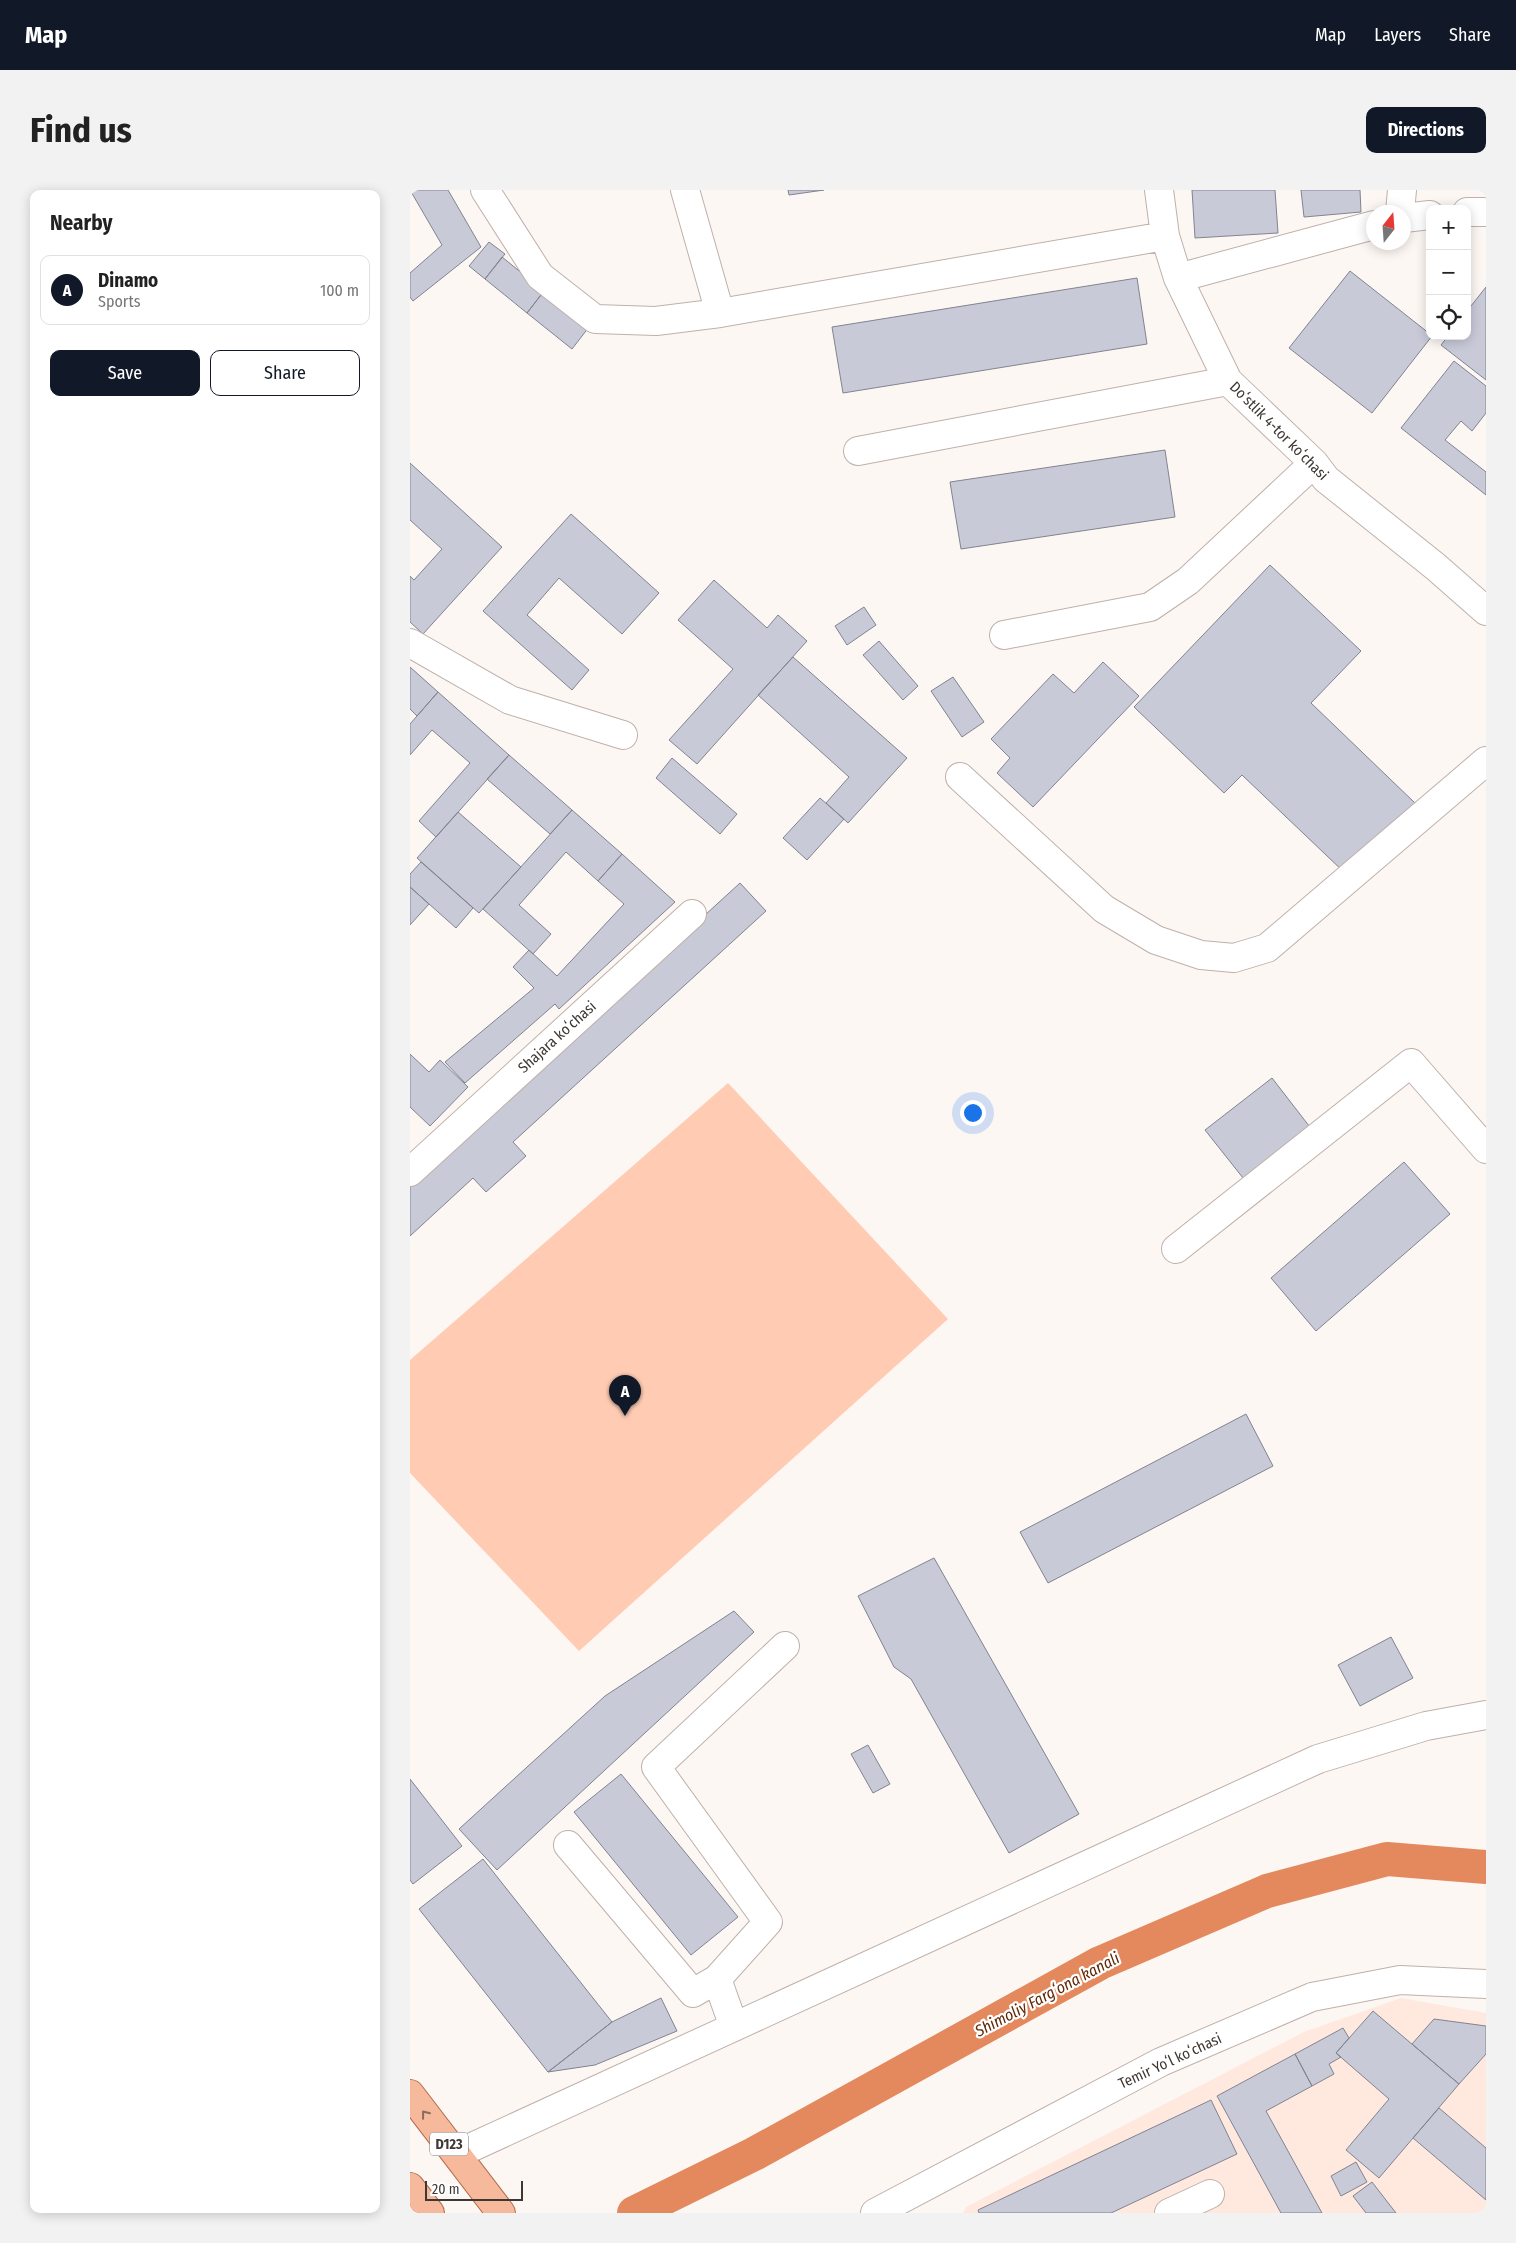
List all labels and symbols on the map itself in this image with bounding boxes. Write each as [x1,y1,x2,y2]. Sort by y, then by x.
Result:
north arrow [1366,205,1411,250]
street label: Doʻstlik 4-tor koʻchasi [1226,378,1332,484]
street label: Shajara koʻchasi [514,997,600,1077]
your location [960,1100,986,1126]
pin: A [609,1375,641,1416]
water label: Shimoliy Fargʻona kanali [971,1948,1123,2041]
street label: Temir Yoʻl koʻchasi [1116,2029,1224,2093]
one-way arrow [423,2111,431,2120]
road number: D123 [430,2132,468,2156]
scale bar [425,2178,522,2201]

